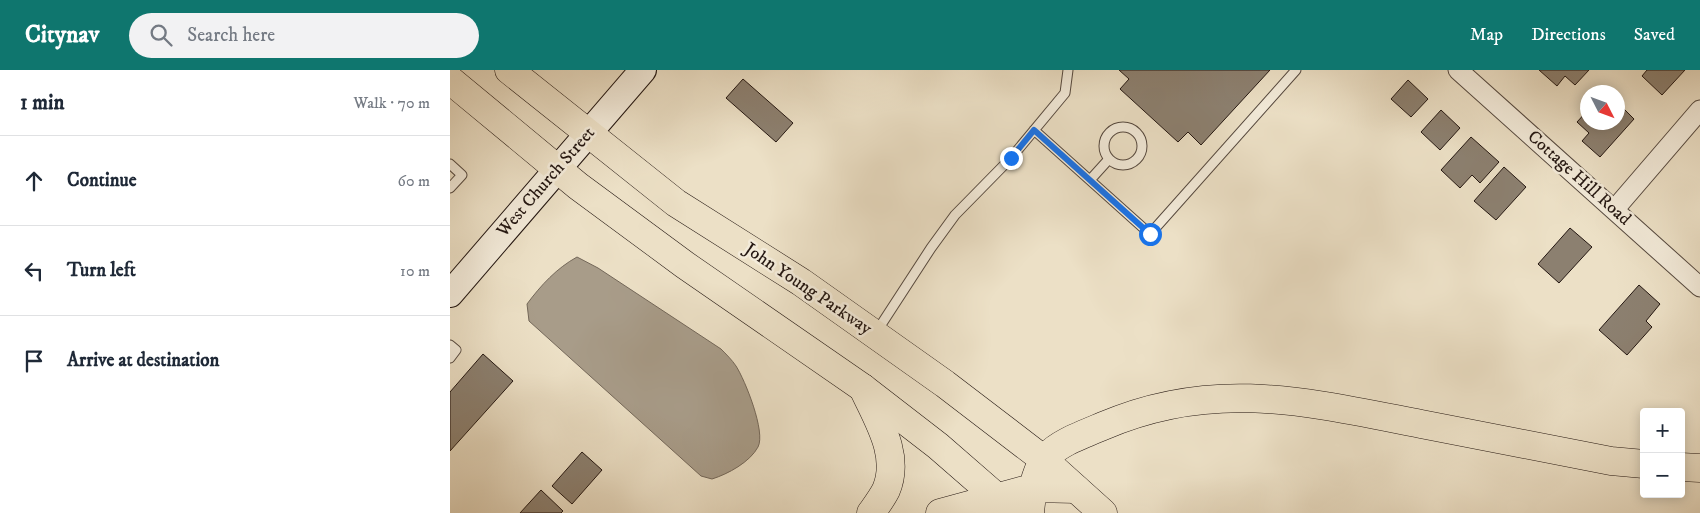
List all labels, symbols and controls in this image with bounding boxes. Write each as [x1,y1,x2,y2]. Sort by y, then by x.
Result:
search box [129,13,479,58]
text: Citynav [25,20,99,50]
icon: search [147,21,175,49]
text: Search here [187,24,275,47]
text: Map [1470,24,1503,46]
text: Directions [1531,24,1606,46]
text: Saved [1634,24,1675,46]
north arrow [1580,85,1625,130]
text: 1 min [20,90,64,116]
text: Walk · 70 m [354,93,430,113]
street label: West Church Street [491,122,600,242]
street label: Cottage Hill Road [1523,126,1635,230]
route end [1000,147,1023,170]
icon: ahead [20,167,48,195]
text: Continue [67,169,137,192]
text: 60 m [398,171,430,191]
route start [1139,223,1162,246]
street label: John Young Parkway [738,237,876,340]
icon: left [20,257,48,285]
text: Turn left [67,259,136,282]
text: 10 m [400,261,430,281]
icon: arrive [20,347,48,375]
text: Arrive at destination [67,349,219,372]
map controls [1640,408,1685,498]
button: + [1640,408,1685,453]
button: − [1640,453,1685,498]

